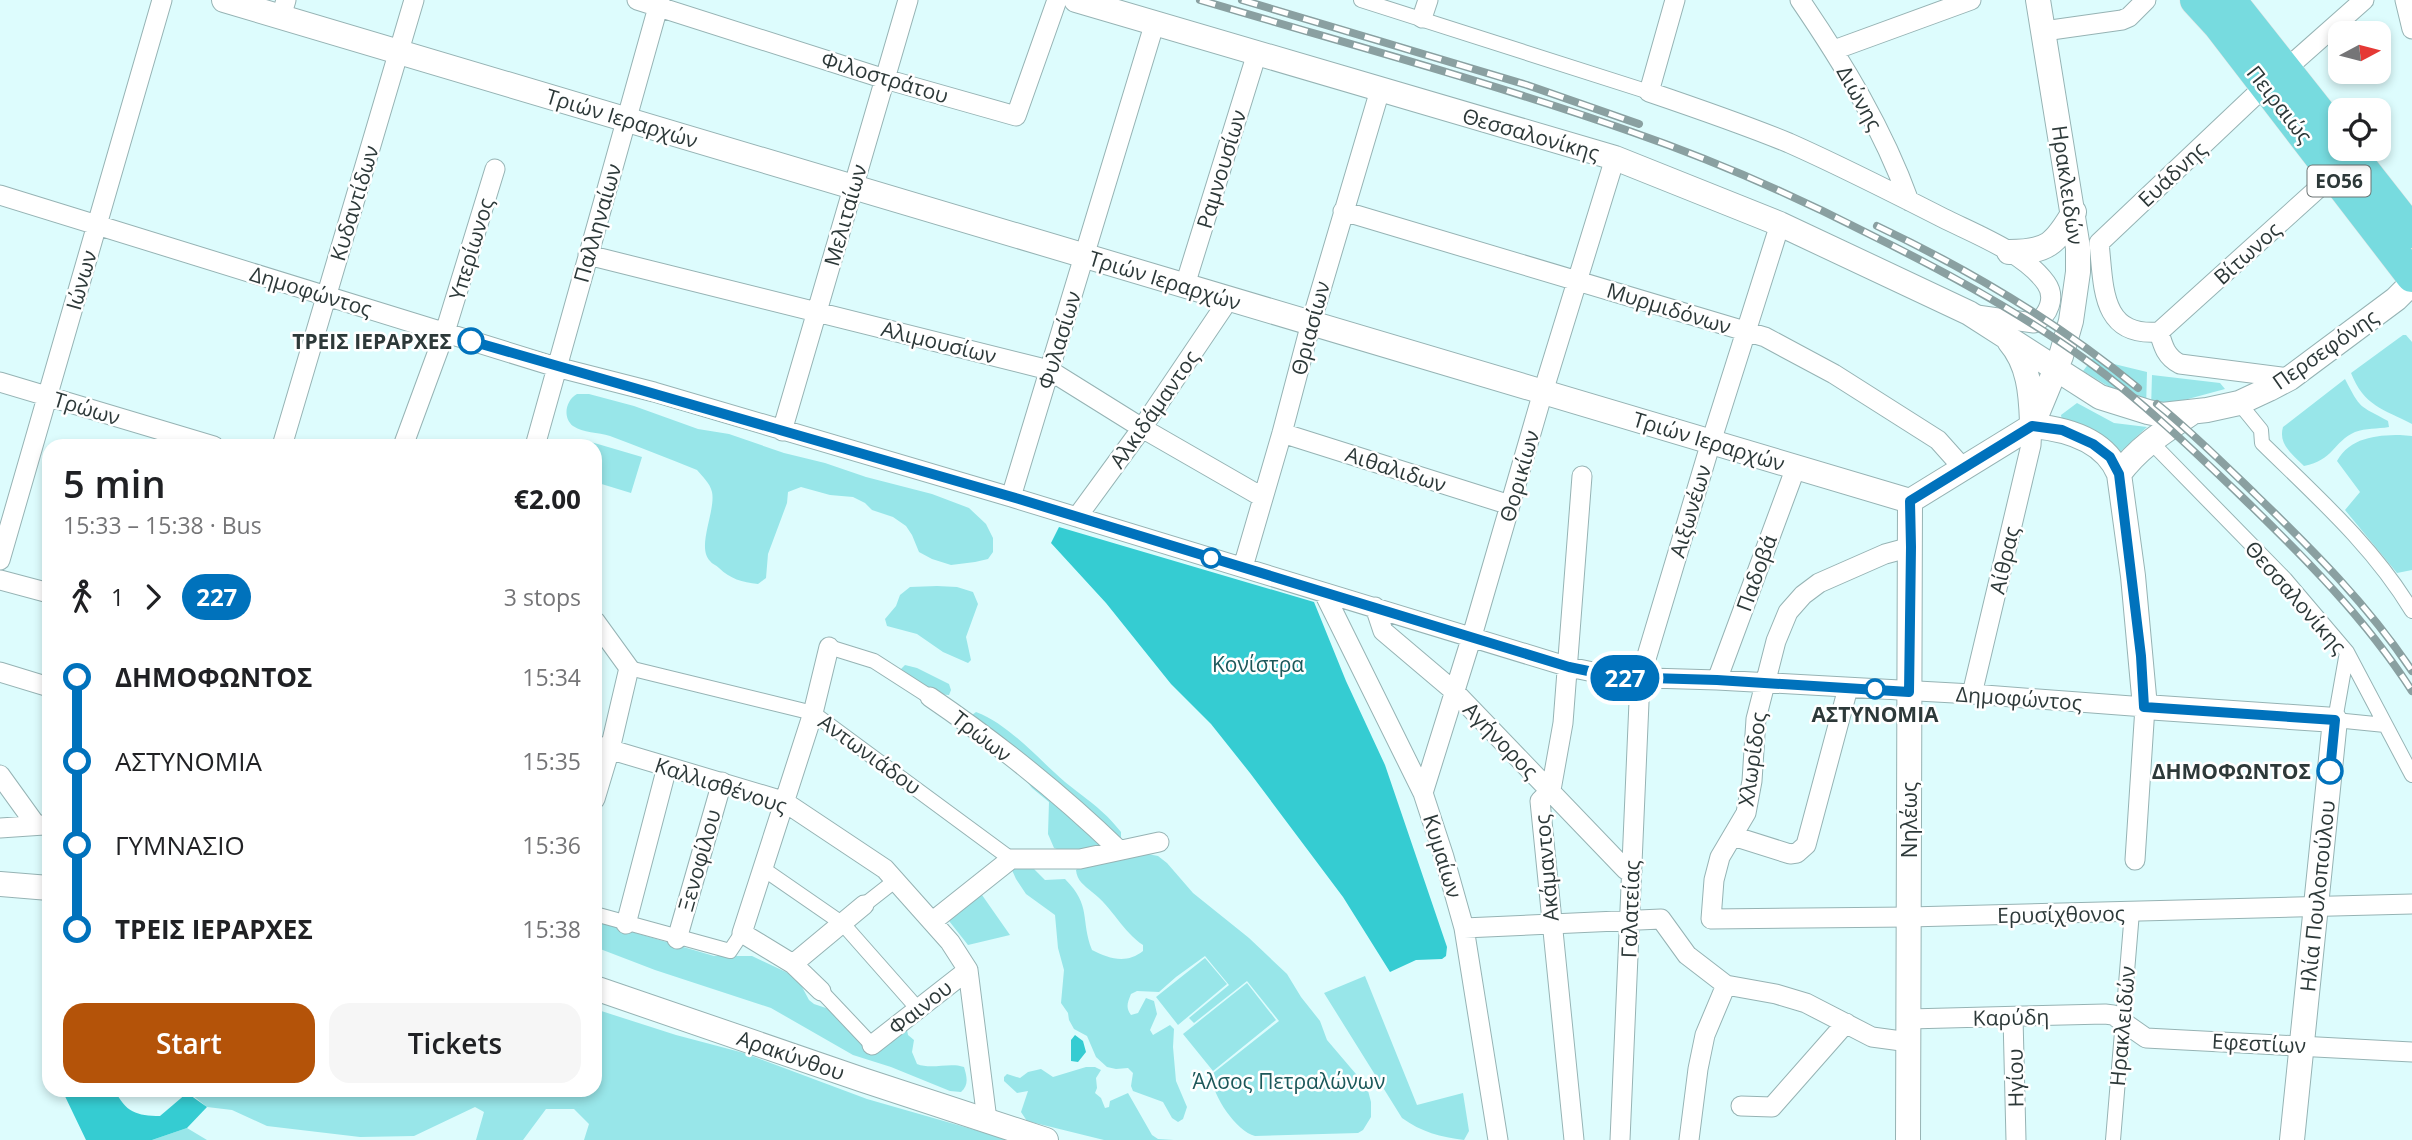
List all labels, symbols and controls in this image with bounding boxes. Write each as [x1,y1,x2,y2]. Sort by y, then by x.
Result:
north arrow [2328,21,2390,84]
map controls [2328,21,2391,161]
street label: Φιλοστράτου [818,44,952,110]
street label: Πειραιώς [2241,59,2319,149]
street label: Διώνης [1831,61,1889,135]
street label: Τριών Ιεραρχών [543,82,701,154]
button: locate [2328,98,2391,161]
street label: Θεσσαλονίκης [1459,101,1603,167]
street label: Ραμνουσίων [1190,106,1252,232]
street label: Ηρακλειδών [2046,123,2090,247]
street label: Ευάδνης [2132,135,2212,213]
street label: Κυδαντίδων [323,142,385,264]
street label: Παλληναίων [567,160,627,286]
street label: Μελιταίων [817,161,873,269]
road number: ΕΟ56 [2308,166,2370,196]
street label: Υπερίωνος [442,194,500,304]
street label: Βίτωνος [2208,215,2286,291]
street label: Τριών Ιεραρχών [1086,244,1244,316]
street label: Ιώνων [59,247,103,313]
street label: Δημοφώντος [247,259,375,323]
street label: Μυρμιδόνων [1603,276,1735,340]
street label: Θριασίων [1284,278,1336,378]
street label: Φυλασίων [1031,288,1087,392]
street label: Περσεφόνης [2267,302,2383,396]
street label: Αλιμουσίων [879,314,999,370]
place label: ΤΡΕΙΣ ΙΕΡΑΡΧΕΣ [292,327,452,355]
marker: ΤΡΕΙΣ ΙΕΡΑΡΧΕΣ [458,328,484,354]
street label: Αλκιδάμαντος [1103,344,1205,474]
street label: Τρώων [50,385,124,431]
street label: Τριών Ιεραρχών [1630,405,1788,477]
street label: Θορικίων [1493,427,1545,525]
street label: Αιθαλιδων [1342,440,1450,498]
text: 5 min [63,457,166,509]
street label: Αιξωνέων [1663,461,1717,561]
text: €2.00 [514,481,581,517]
text: 15:33 – 15:38 · Bus [63,509,262,541]
street label: Αίθρας [1983,524,2025,596]
street label: Παδοβά [1729,531,1783,615]
street label: Θεσσαλονίκης [2239,534,2353,660]
unlabelled marker [1201,548,1221,568]
icon: walk [63,578,101,616]
icon: forward [134,578,172,616]
text: 227 [196,580,237,613]
text: 1 [111,581,124,613]
text: 3 stops [504,581,581,613]
park label: Κονίστρα [1212,650,1304,678]
line badge: 227 [1585,655,1665,701]
text: ΔΗΜΟΦΩΝΤΟΣ [115,659,312,695]
text: 15:34 [522,661,581,693]
text: 227 [1604,661,1646,694]
marker: ΑΣΤΥΝΟΜΙΑ [1865,679,1885,699]
street label: Δημοφώντος [1955,680,2083,716]
street label: Αγήνορος [1457,696,1545,784]
place label: ΑΣΤΥΝΟΜΙΑ [1811,700,1939,728]
street label: Τρώων [947,704,1017,768]
street label: Αντωνιάδου [813,707,927,801]
street label: Χλωρίδος [1732,710,1772,808]
text: ΑΣΤΥΝΟΜΙΑ [115,743,262,779]
text: 15:35 [522,745,581,777]
street label: Καλλισθένους [651,750,791,820]
place label: ΔΗΜΟΦΩΝΤΟΣ [2152,757,2311,785]
marker: ΔΗΜΟΦΩΝΤΟΣ [2317,758,2343,784]
street label: Νηλέως [1895,782,1923,858]
street label: Ηλία Πουλοπούλου [2293,799,2341,993]
street label: Ξενοφίλου [671,806,727,914]
street label: Κυμαίων [1417,811,1469,901]
street label: Ακάμαντος [1527,813,1565,923]
text: ΓΥΜΝΑΣΙΟ [115,827,245,863]
text: 15:36 [522,829,581,861]
street label: Γαλατείας [1614,860,1646,958]
street label: Ερυσίχθονος [1997,899,2125,929]
text: ΤΡΕΙΣ ΙΕΡΑΡΧΕΣ [115,911,313,947]
text: 15:38 [522,913,581,945]
street label: Ηρακλειδών [2103,965,2141,1087]
street label: Φαινου [882,973,958,1041]
street label: Καρύδη [1972,1002,2050,1032]
button: Start [63,1003,315,1083]
button: Tickets [329,1003,581,1083]
street label: Αρακύνθου [734,1024,848,1086]
street label: Εφεστίων [2211,1027,2307,1059]
street label: Ηγίου [2000,1048,2030,1108]
park label: Άλσος Πετραλώνων [1193,1067,1385,1095]

